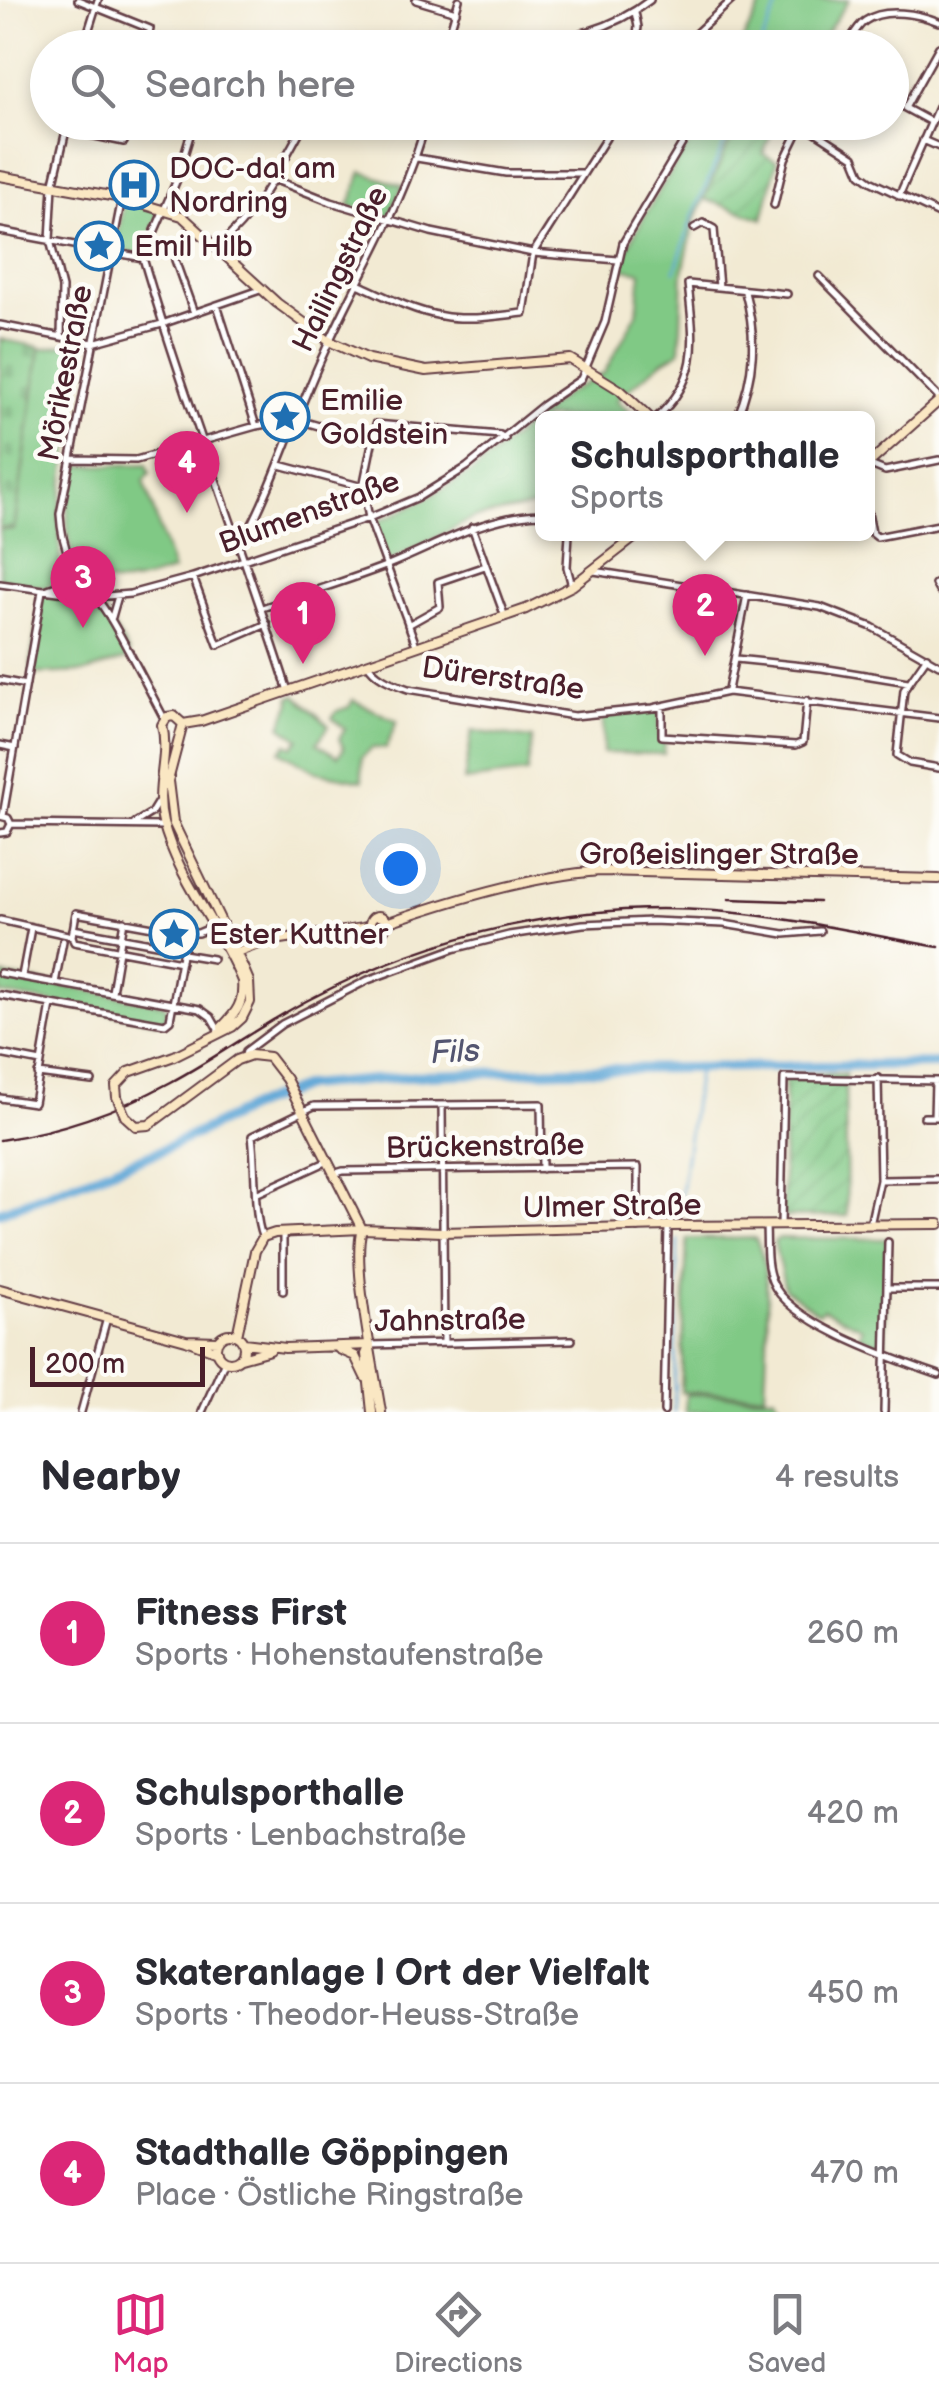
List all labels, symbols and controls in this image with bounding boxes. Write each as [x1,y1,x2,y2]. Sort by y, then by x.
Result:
search box [30,30,909,140]
icon: search [65,58,120,113]
text: Search here [145,63,356,108]
place label: DOC-da! am Nordring [169,151,336,221]
hospital icon: DOC-da! am Nordring [108,159,160,211]
street label: Hailingstraße [285,181,396,358]
place icon: Emil Hilb [73,220,125,272]
place label: Emil Hilb [134,229,253,265]
street label: Mörikestraße [31,282,101,464]
place label: Emilie Goldstein [320,383,448,453]
place icon: Emilie Goldstein [259,391,311,443]
popup [535,411,875,541]
pin: 4 [154,430,220,513]
text: Schulsporthalle [570,434,840,479]
street label: Blumenstraße [214,464,404,562]
text: Sports [570,479,664,518]
pin: 3 [51,546,116,628]
pin: 2 [672,574,738,656]
pin: 1 [270,582,336,664]
street label: Dürerstraße [419,650,586,708]
street label: Großeislinger Straße [579,837,859,873]
your location [375,843,426,894]
place icon: Ester Kuttner [148,908,200,960]
place label: Ester Kuttner [209,917,389,953]
water label: Fils [429,1032,481,1073]
street label: Brückenstraße [385,1127,585,1167]
street label: Ulmer Straße [522,1187,702,1227]
street label: Jahnstraße [374,1302,526,1340]
scale bar [30,1342,205,1386]
text: 200 m [45,1348,125,1381]
text: Nearby [40,1452,180,1503]
text: 4 results [775,1458,899,1497]
text: Fitness First [135,1591,347,1636]
text: 1 [66,1614,79,1653]
text: 260 m [807,1614,899,1653]
text: Sports · Hohenstaufenstraße [135,1636,543,1675]
text: Schulsporthalle [135,1771,404,1816]
text: 2 [63,1794,82,1833]
text: 420 m [807,1794,899,1833]
text: Sports · Lenbachstraße [135,1816,466,1855]
text: Skateranlage | Ort der Vielfalt [135,1951,650,1996]
text: 3 [63,1974,82,2013]
text: 450 m [807,1974,899,2013]
text: Sports · Theodor-Heuss-Straße [135,1996,579,2035]
text: Stadthalle Göppingen [135,2131,509,2176]
text: 4 [63,2154,82,2193]
text: 470 m [810,2154,899,2193]
text: Place · Östliche Ringstraße [135,2176,523,2215]
tab: Map [113,2287,169,2380]
tab: Directions [394,2287,523,2380]
tab: Saved [748,2287,826,2380]

